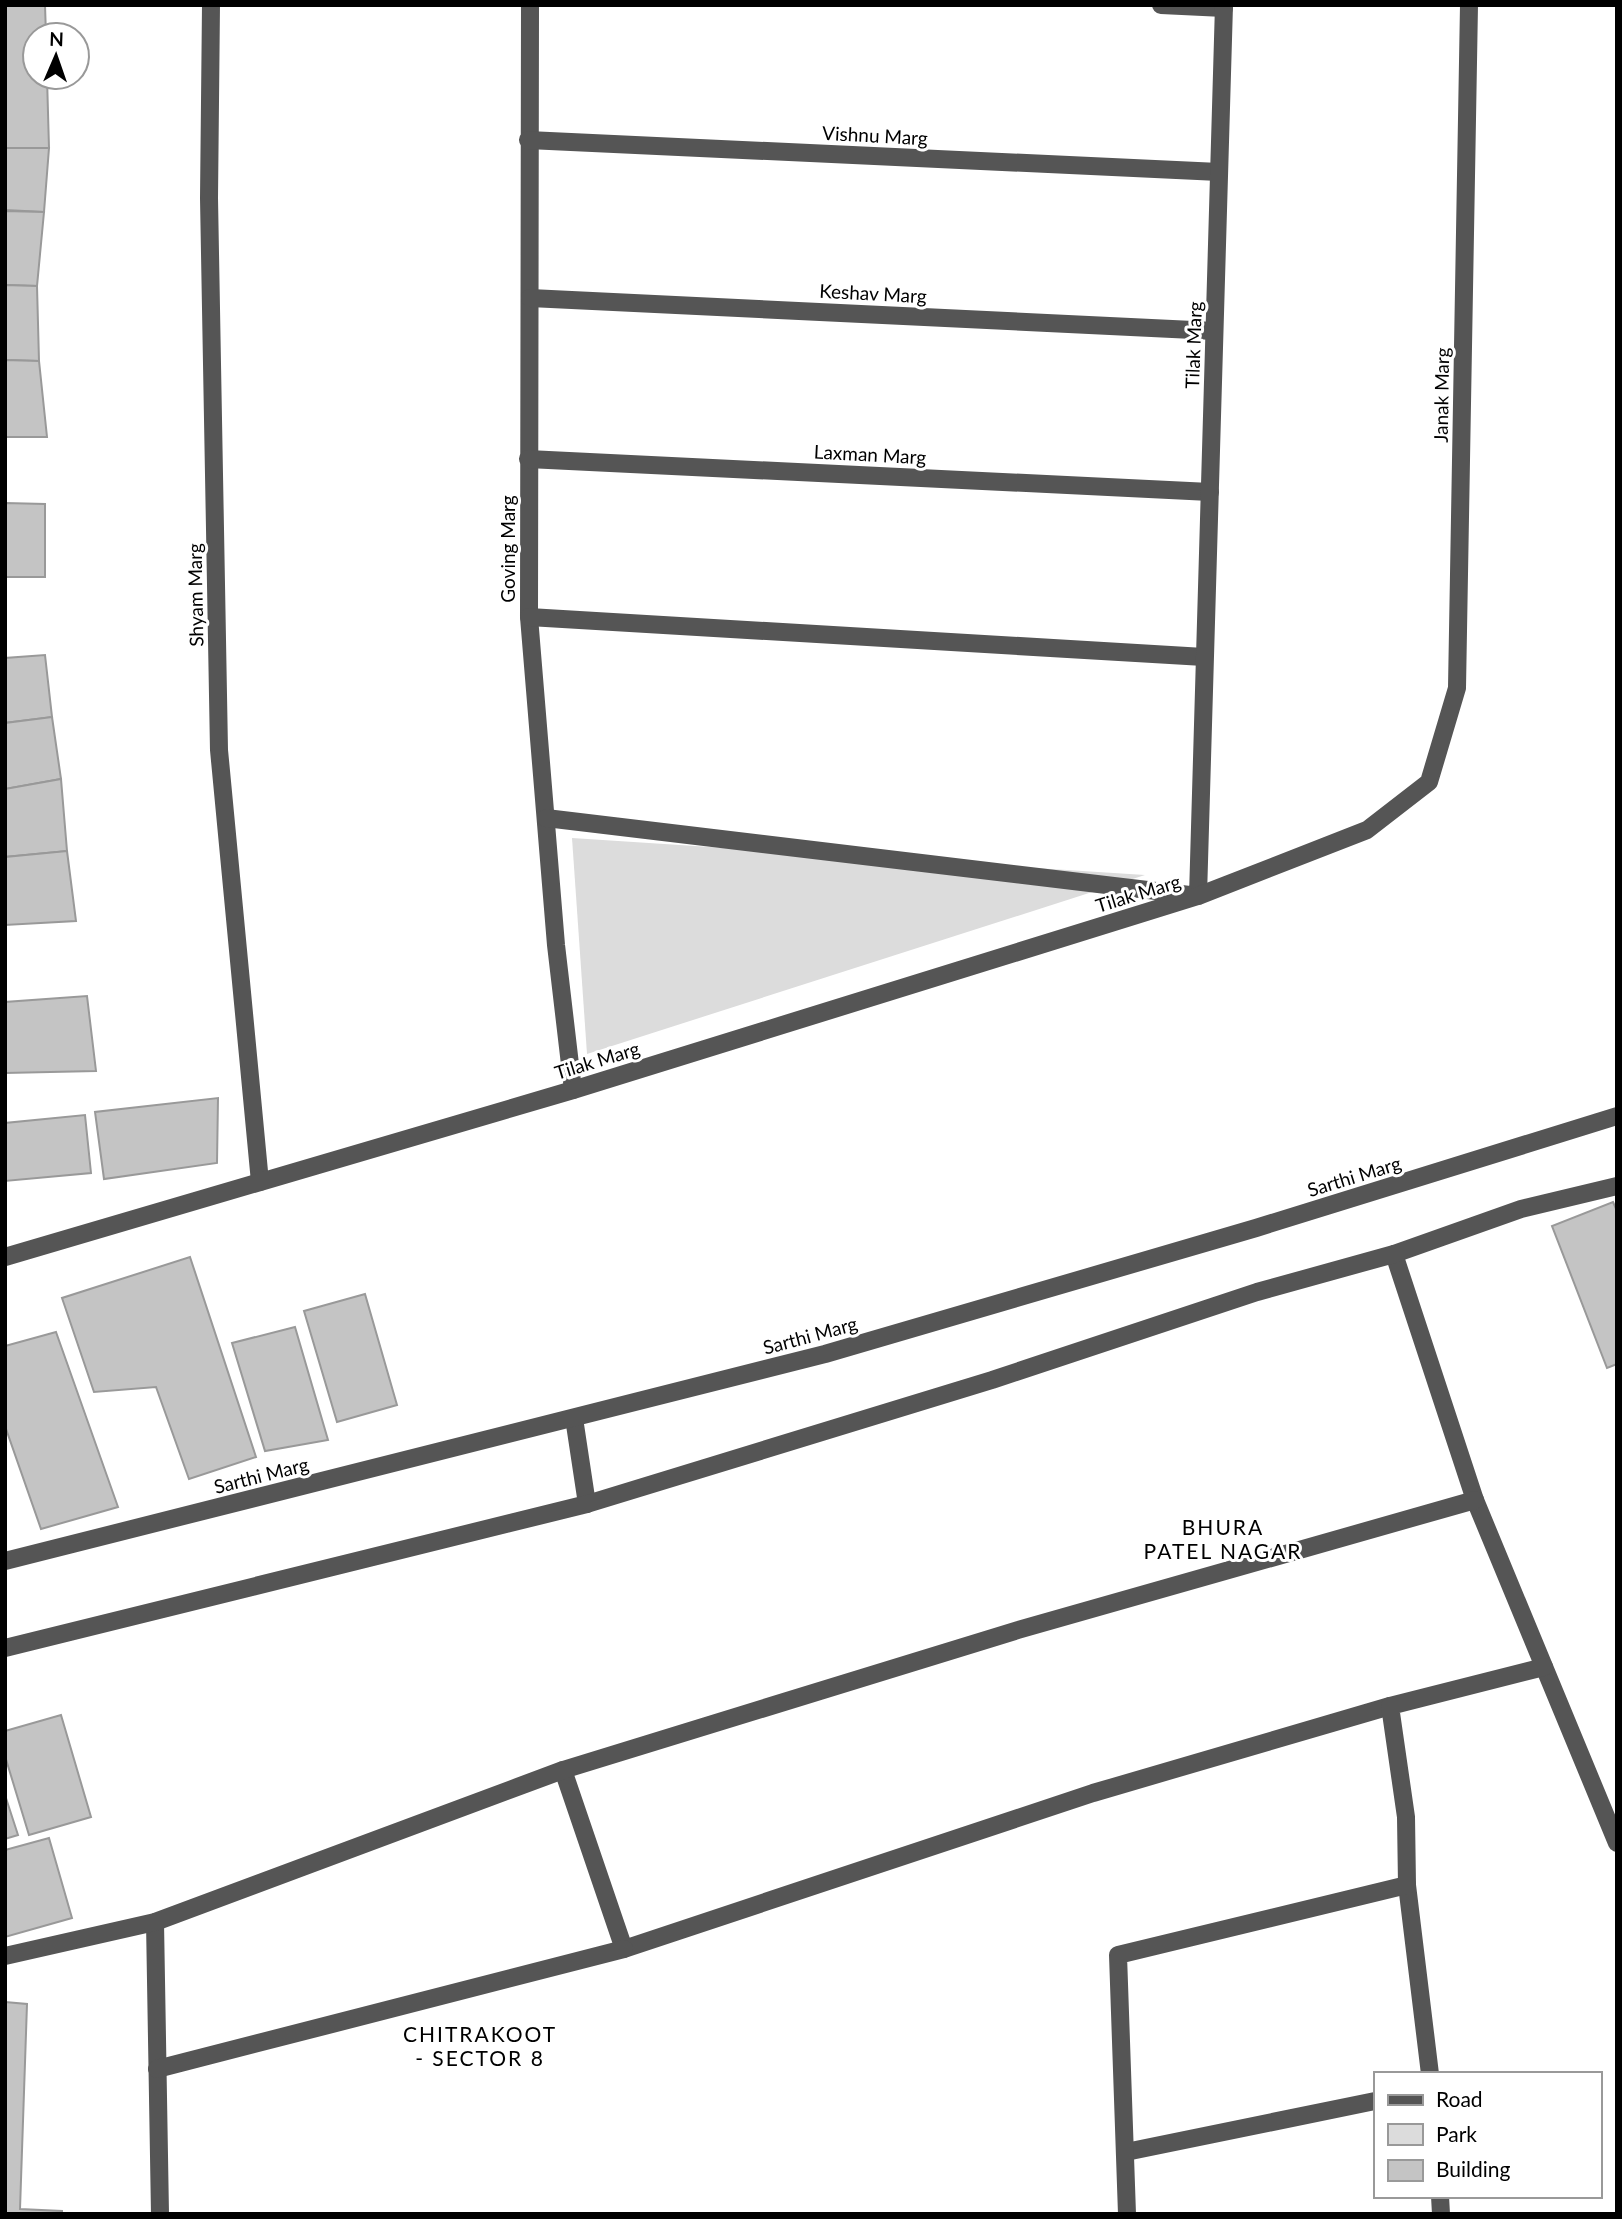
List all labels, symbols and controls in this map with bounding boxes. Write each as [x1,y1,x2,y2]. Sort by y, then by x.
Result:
north arrow [21,21,91,91]
text: N [49,27,64,50]
street label: Vishnu Marg [822,121,928,149]
street label: Keshav Marg [819,279,927,307]
street label: Tilak Marg [1180,301,1206,389]
street label: Janak Marg [1429,347,1453,443]
street label: Laxman Marg [813,440,927,468]
street label: Goving Marg [496,495,519,603]
street label: Shyam Marg [183,543,207,647]
street label: Tilak Marg [1093,869,1183,917]
street label: Tilak Marg [552,1036,642,1084]
street label: Sarthi Marg [1304,1151,1404,1201]
street label: Sarthi Marg [760,1311,860,1359]
street label: Sarthi Marg [211,1452,311,1498]
district label: BHURA PATEL NAGAR [1144,1514,1302,1563]
district label: CHITRAKOOT - SECTOR 8 [403,2021,557,2070]
legend [1374,2072,1601,2198]
text: Road [1436,2086,1483,2111]
text: Park [1436,2121,1477,2146]
text: Building [1436,2156,1511,2181]

